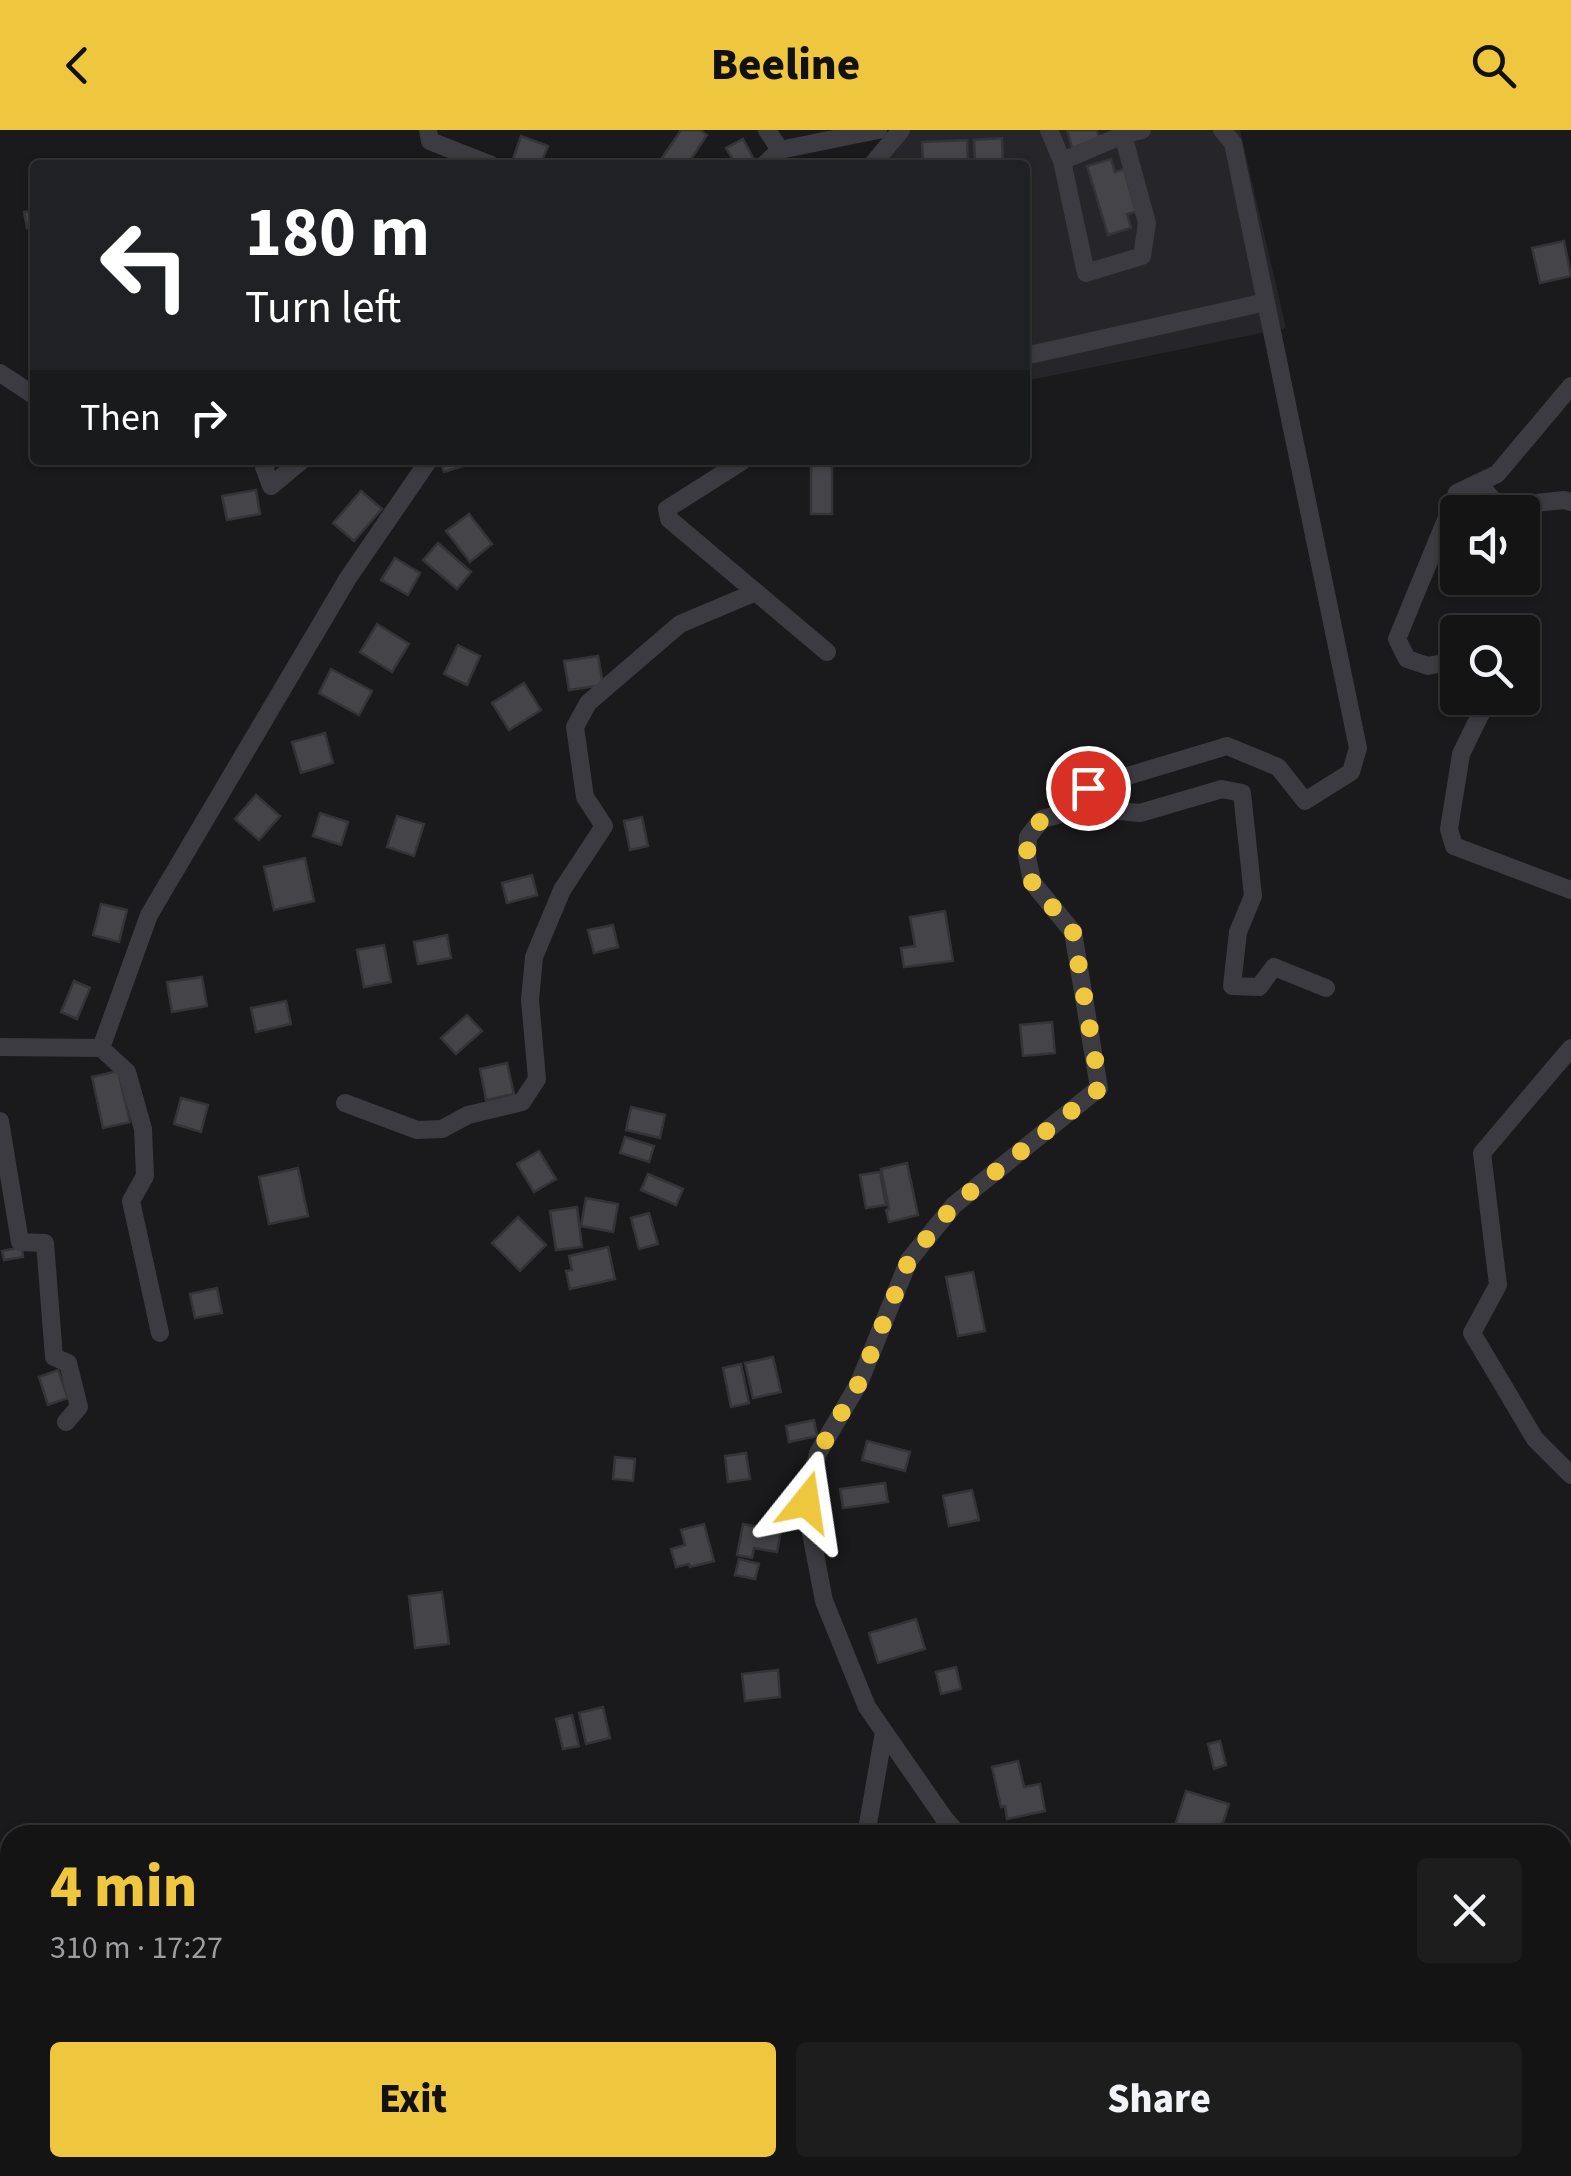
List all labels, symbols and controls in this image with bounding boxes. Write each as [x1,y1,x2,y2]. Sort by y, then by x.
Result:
text: Beeline [711,33,860,97]
icon: back [50,38,105,93]
icon: search [1466,38,1521,93]
text: 180 m [245,183,430,283]
icon: left [80,200,210,330]
text: Turn left [245,276,401,340]
icon: right [181,390,236,445]
text: Then [80,391,161,445]
map controls [1440,495,1540,715]
button: sound [1440,495,1540,595]
button: search [1440,615,1540,715]
pin [1046,746,1131,831]
icon: arrive [1061,761,1116,816]
position arrow [754,1450,858,1554]
text: 4 min [50,1845,197,1930]
button: close [1417,1858,1522,1963]
text: 310 m · 17:27 [50,1925,223,1971]
button: Exit [50,2042,776,2157]
button: Share [796,2042,1522,2157]

